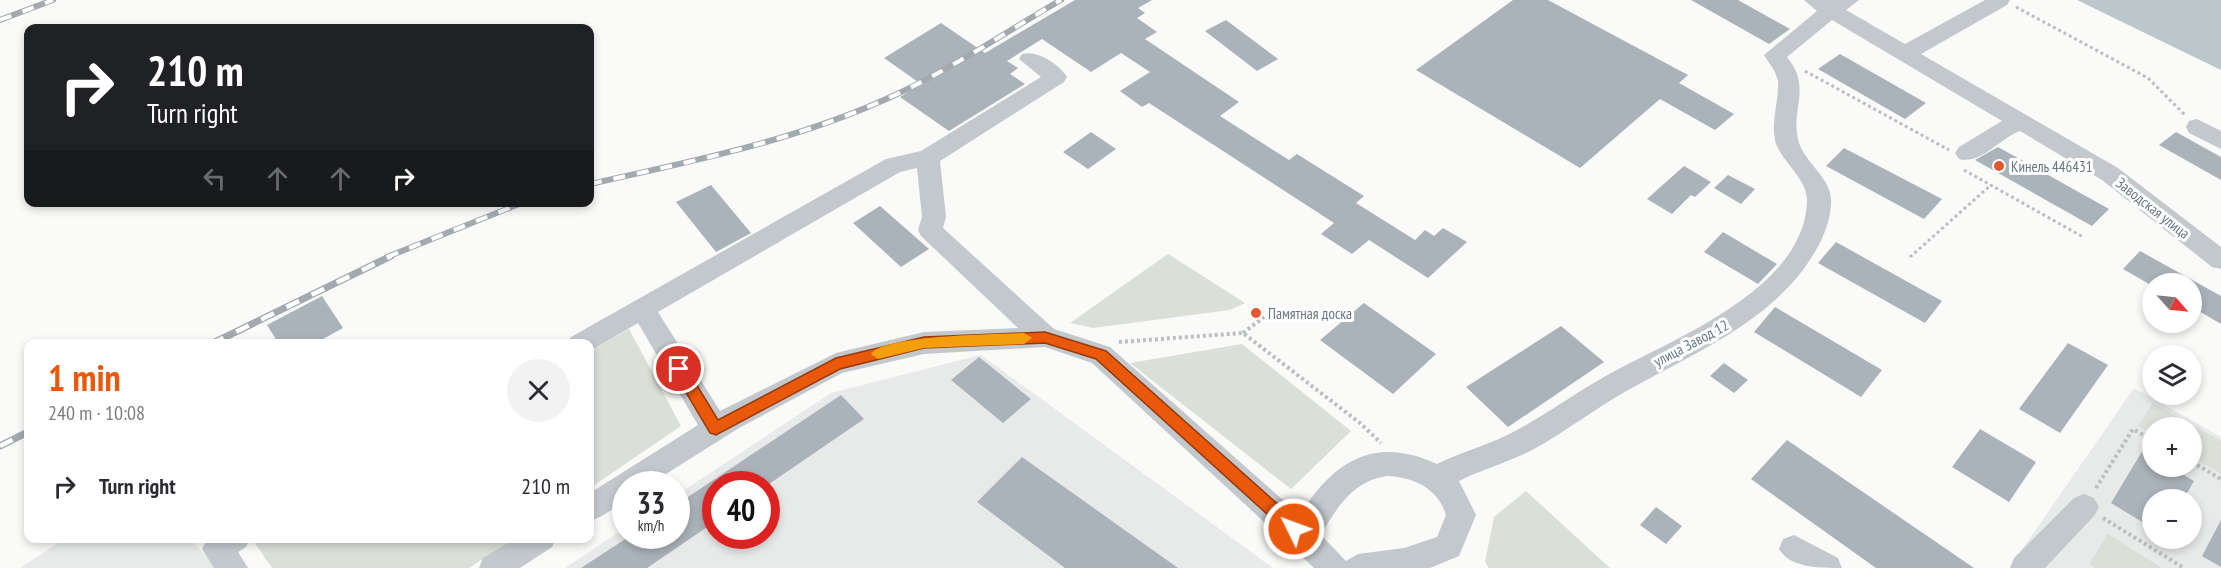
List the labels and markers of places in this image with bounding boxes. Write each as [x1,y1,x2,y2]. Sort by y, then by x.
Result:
place label: Кинель 446431 [2011,157,2092,176]
marker: Кинель 446431 [1992,159,2006,173]
place label: Памятная доска [1268,304,1352,323]
marker: Памятная доска [1249,306,1263,320]
pin [653,343,704,394]

